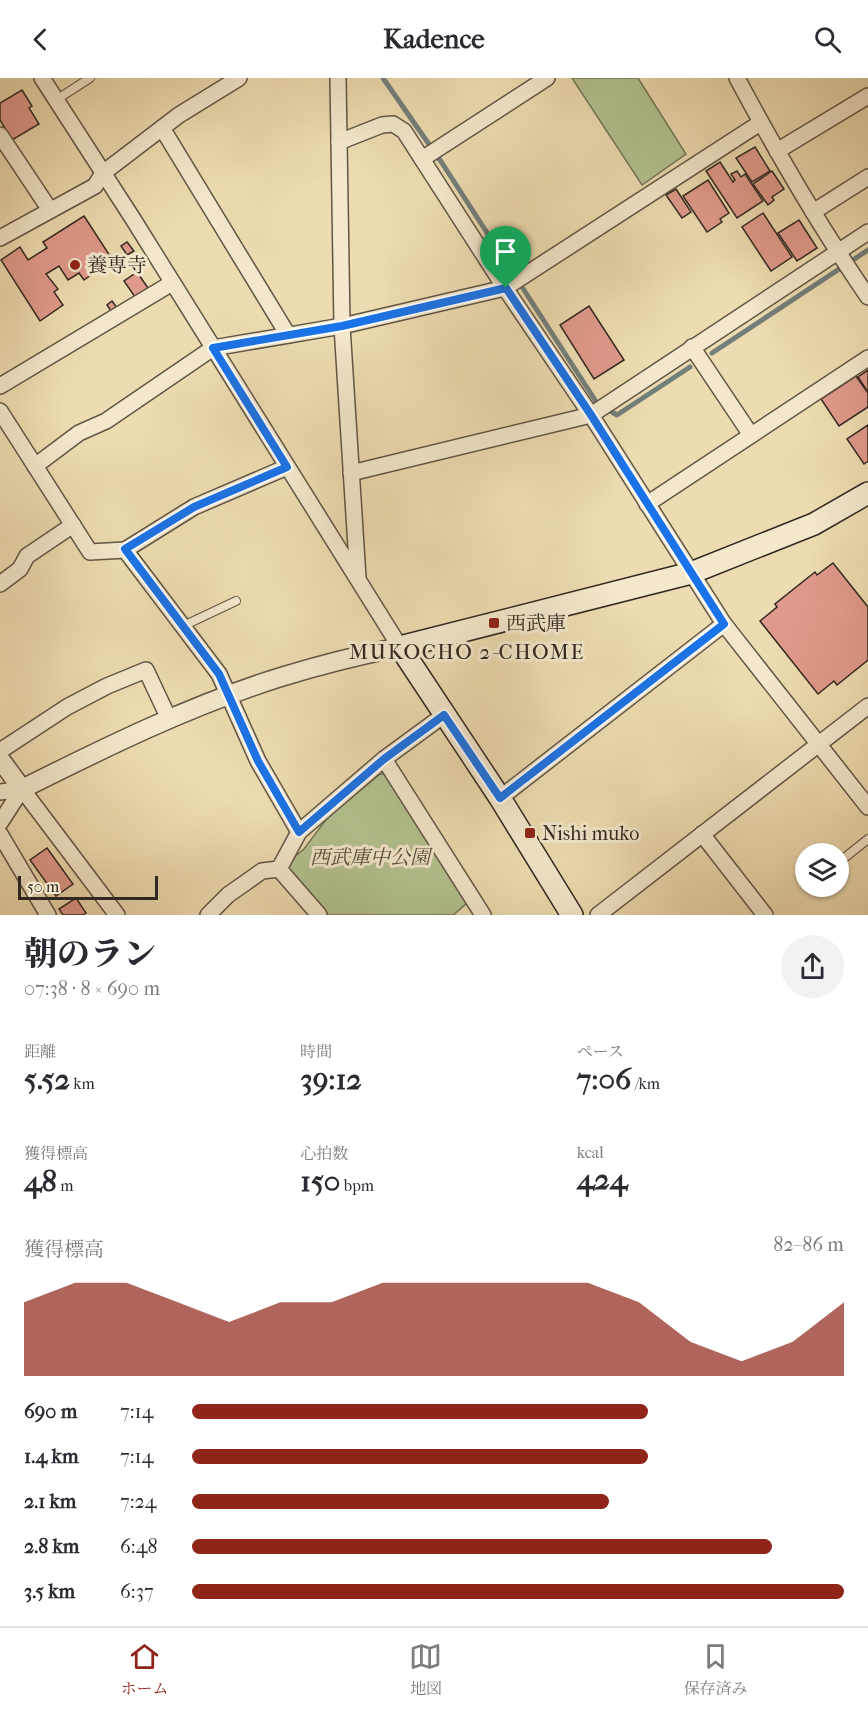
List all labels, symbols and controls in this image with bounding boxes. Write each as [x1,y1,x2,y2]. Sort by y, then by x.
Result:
icon: back [24,23,57,56]
text: Kadence [383,23,485,55]
icon: search [811,23,844,56]
pin [480,226,531,288]
icon: arrive [489,235,522,268]
place label: 養専寺 [87,254,147,277]
marker: 養専寺 [68,258,82,272]
place label: 西武庫 [506,612,566,635]
marker: 西武庫 [487,616,501,630]
district label: MUKOCHO 2-CHOME [349,640,585,664]
place label: Nishi muko [542,822,639,845]
marker: Nishi muko [523,826,537,840]
map controls [795,843,849,897]
button: layers [795,843,849,897]
park label: 西武庫中公園 [310,846,433,869]
scale bar [18,873,158,900]
text: 50 m [27,877,59,896]
text: 朝のラン [24,935,156,974]
button: share [781,935,844,998]
text: 07:38 · 8 × 690 m [24,977,160,1000]
text: 距離 [24,1042,56,1061]
text: 時間 [300,1042,332,1061]
text: ペース [577,1042,624,1061]
text: 5.52 [24,1062,70,1097]
text: 39:12 [300,1062,362,1097]
text: 7:06 [577,1062,631,1097]
text: km [70,1074,95,1093]
text: /km [631,1074,660,1093]
text: kcal [577,1143,604,1162]
text: 獲得標高 [24,1144,88,1163]
text: 心拍数 [300,1144,348,1163]
text: 424 [577,1162,628,1197]
text: 48 [24,1164,57,1199]
text: 150 [300,1164,340,1199]
text: m [57,1176,74,1195]
text: bpm [340,1176,374,1195]
text: 82–86 m [773,1233,844,1256]
text: 獲得標高 [24,1238,104,1261]
text: 690 m [24,1400,77,1423]
text: 7:14 [120,1400,153,1423]
text: 1.4 km [24,1445,79,1468]
text: 7:14 [120,1445,153,1468]
text: 2.1 km [24,1490,77,1513]
text: 7:24 [120,1490,157,1513]
text: 2.8 km [24,1535,79,1558]
text: 6:48 [120,1535,158,1558]
text: 3.5 km [24,1580,75,1603]
text: 6:37 [120,1580,154,1603]
tab: ホーム [120,1640,169,1699]
tab: 地図 [409,1640,442,1699]
tab: 保存済み [683,1640,747,1699]

